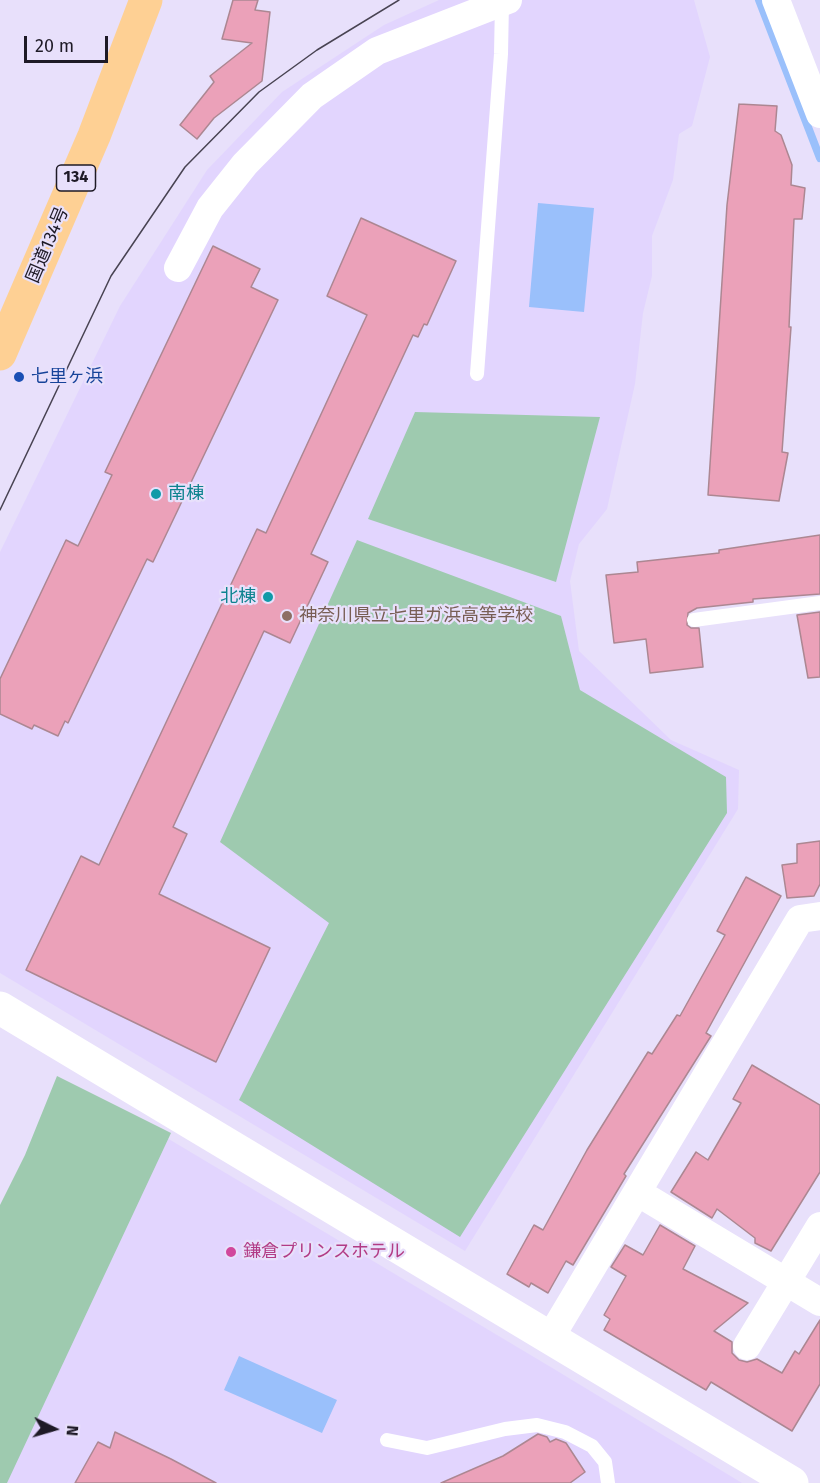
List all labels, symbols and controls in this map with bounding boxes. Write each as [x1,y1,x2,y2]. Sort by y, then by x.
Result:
scale bar [27,24,111,62]
text: 20 m [35,35,74,57]
road number: 134 [56,165,96,191]
street label: 国道134号 [22,204,74,286]
place label: 七里ヶ浜 [31,366,103,388]
marker: 七里ヶ浜 [12,370,26,384]
place label: 南棟 [168,483,204,505]
marker: 南棟 [149,487,163,501]
place label: 北棟 [220,586,256,608]
marker: 北棟 [261,590,275,604]
place label: 神奈川県立七里ガ浜高等学校 [299,605,533,627]
marker: 神奈川県立七里ガ浜高等学校 [280,609,294,623]
place label: 鎌倉プリンスホテル [243,1241,405,1263]
marker: 鎌倉プリンスホテル [224,1245,238,1259]
north arrow [24,1399,84,1459]
text: N [63,1424,82,1437]

